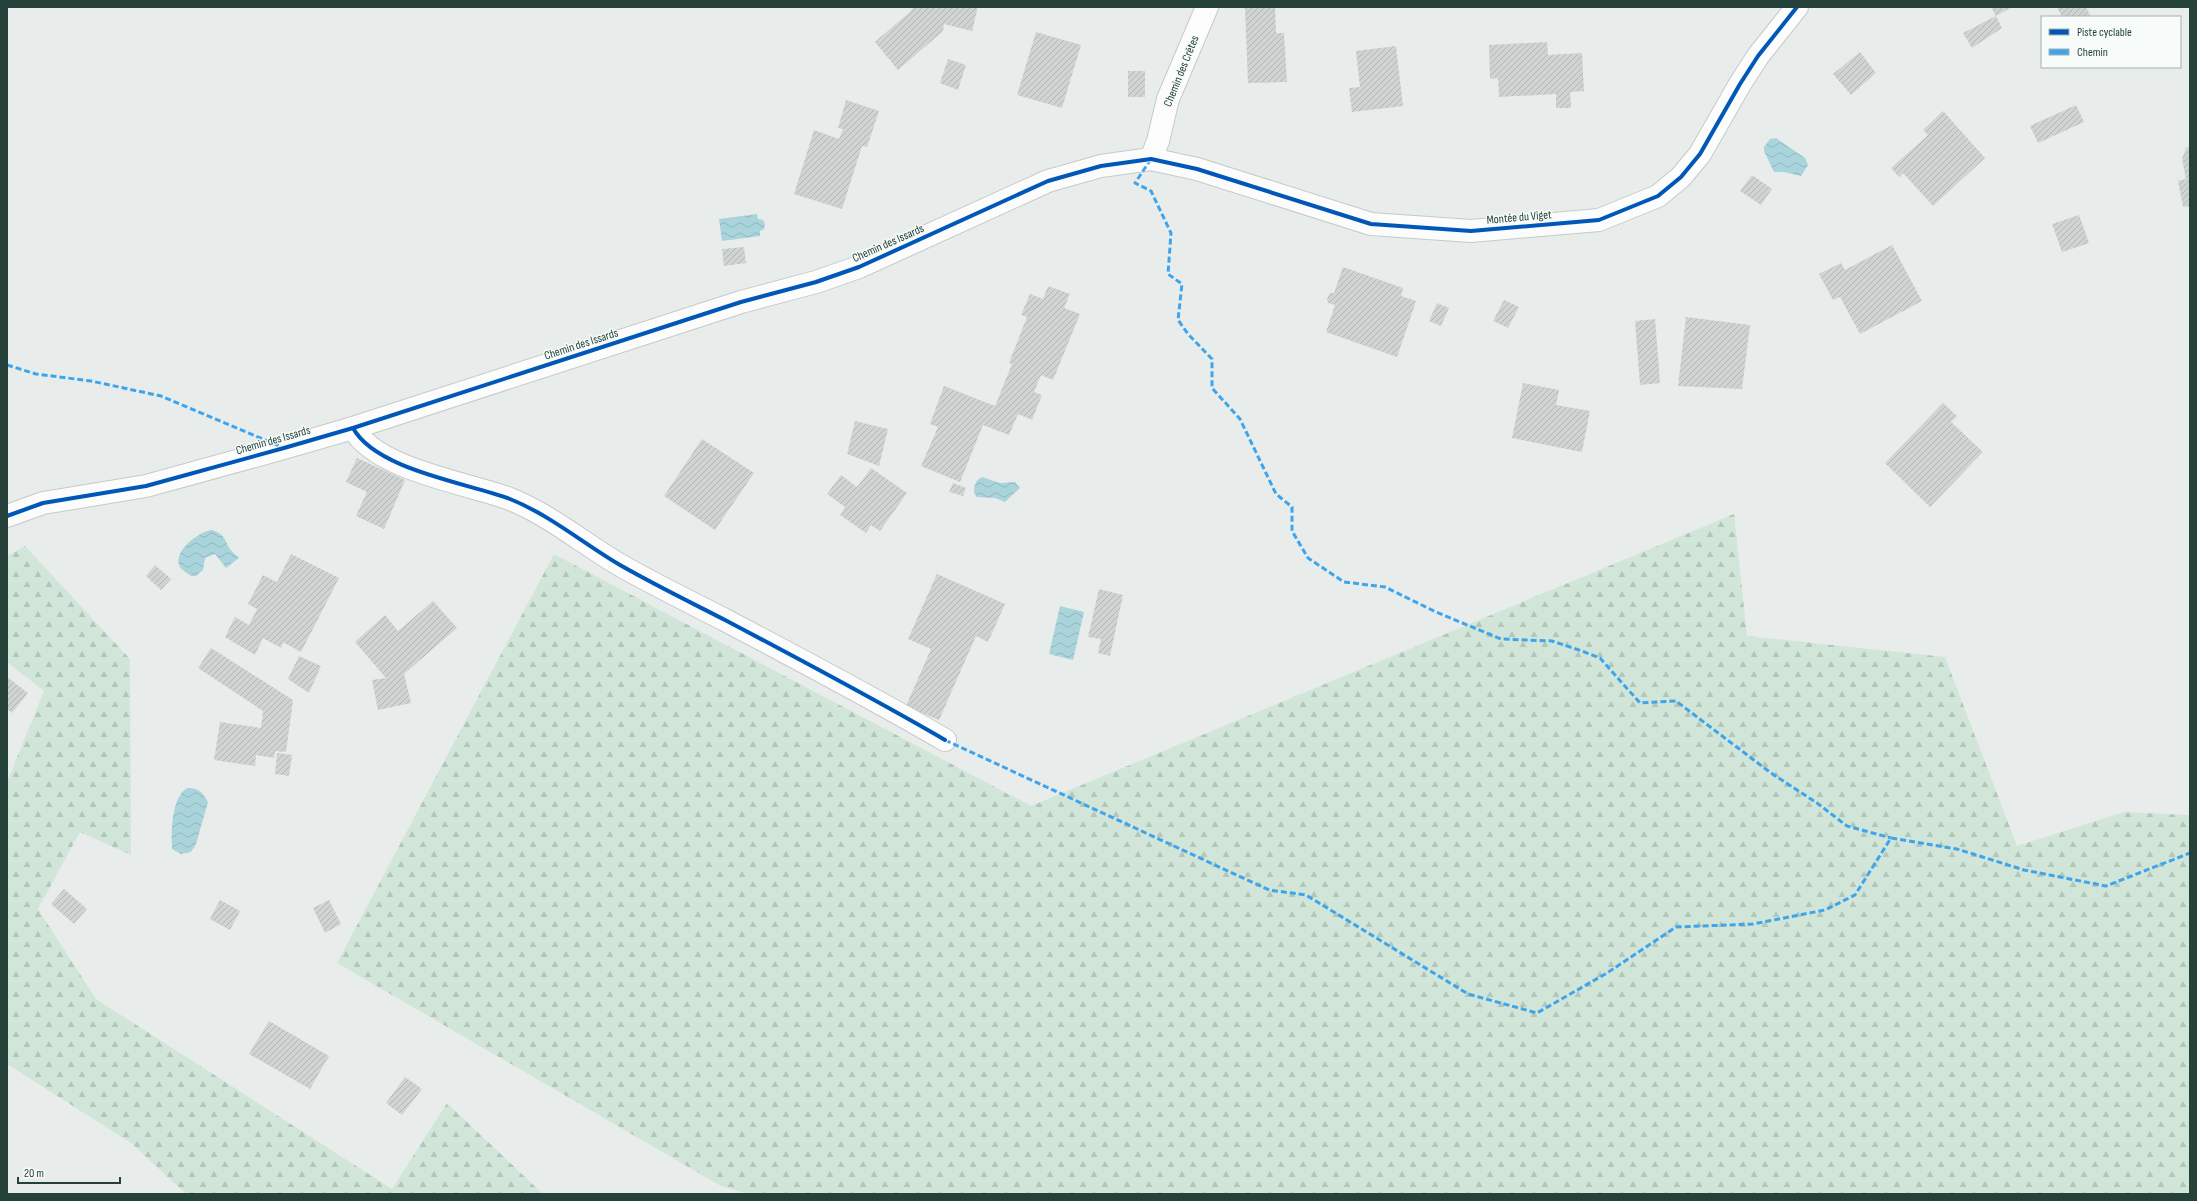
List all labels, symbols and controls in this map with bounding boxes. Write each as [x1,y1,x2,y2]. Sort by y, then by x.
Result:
legend [2041,16,2181,68]
text: Piste cyclable [2077,25,2132,40]
street label: Chemin des Crêtes [1160,33,1203,109]
text: Chemin [2077,45,2108,60]
street label: Montée du Viget [1486,207,1553,228]
street label: Chemin des Issards [850,221,926,266]
street label: Chemin des Issards [542,325,620,363]
street label: Chemin des Issards [234,423,312,458]
scale bar [18,1159,120,1185]
text: 20 m [24,1166,44,1181]

